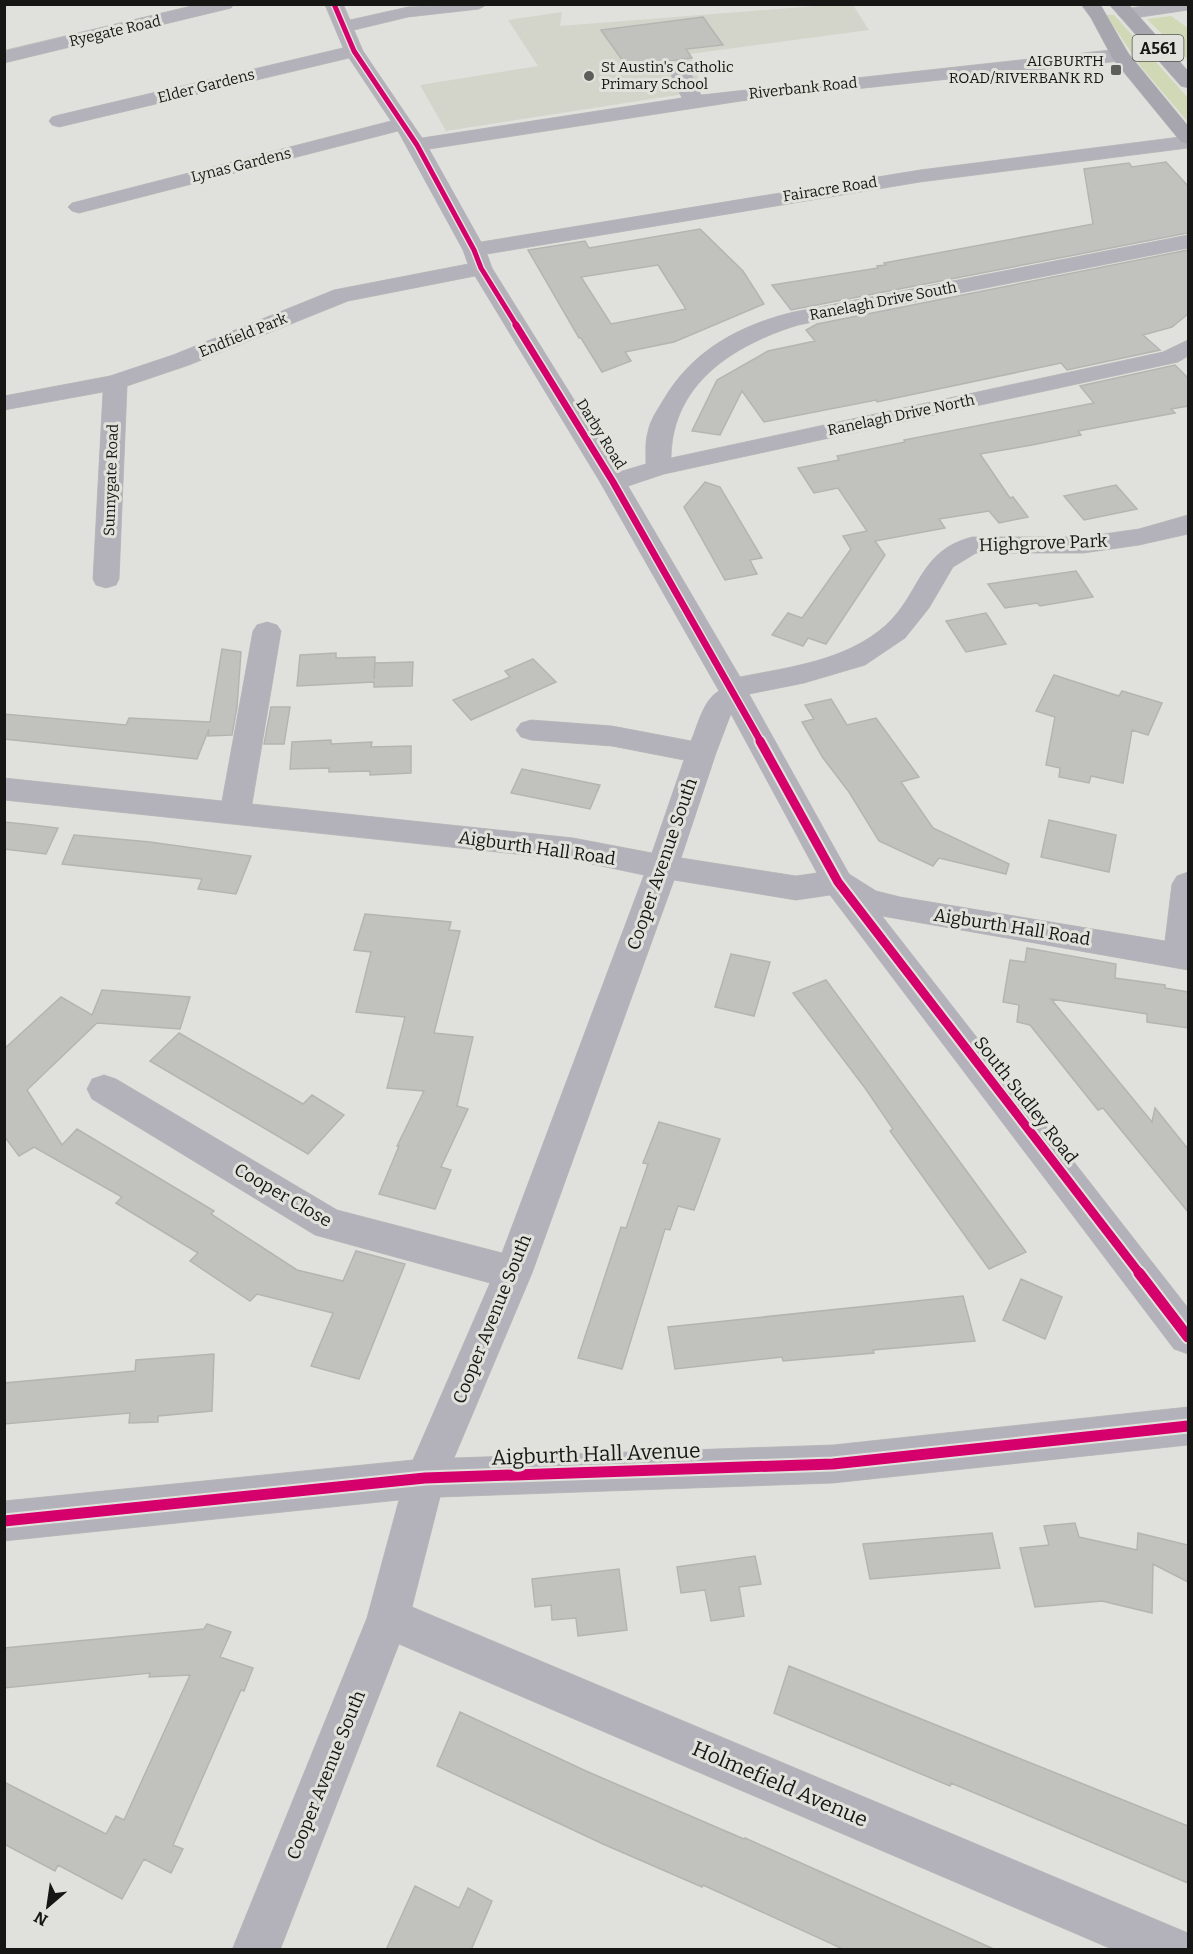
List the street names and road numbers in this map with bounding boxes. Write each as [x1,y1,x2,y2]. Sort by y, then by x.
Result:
street label: Ryegate Road [67,12,163,50]
road number: A561 [1132,35,1184,61]
street label: Elder Gardens [156,65,256,107]
street label: Riverbank Road [748,73,858,103]
street label: Lynas Gardens [189,144,293,186]
street label: Fairacre Road [782,173,879,205]
street label: Ranelagh Drive South [808,278,959,324]
street label: Endfield Park [196,309,290,361]
street label: Ranelagh Drive North [826,390,977,439]
street label: Darby Road [572,395,630,473]
street label: Sunnygate Road [100,423,122,536]
street label: Highgrove Park [978,530,1108,556]
street label: Cooper Avenue South [622,775,702,953]
street label: Aigburth Hall Road [457,826,617,870]
street label: Aigburth Hall Road [932,904,1092,950]
street label: South Sudley Road [969,1032,1083,1168]
street label: Cooper Close [230,1158,336,1232]
street label: Cooper Avenue South [448,1231,536,1407]
street label: Aigburth Hall Avenue [491,1437,701,1471]
street label: Cooper Avenue South [282,1687,370,1863]
street label: Holmefield Avenue [688,1735,872,1833]

